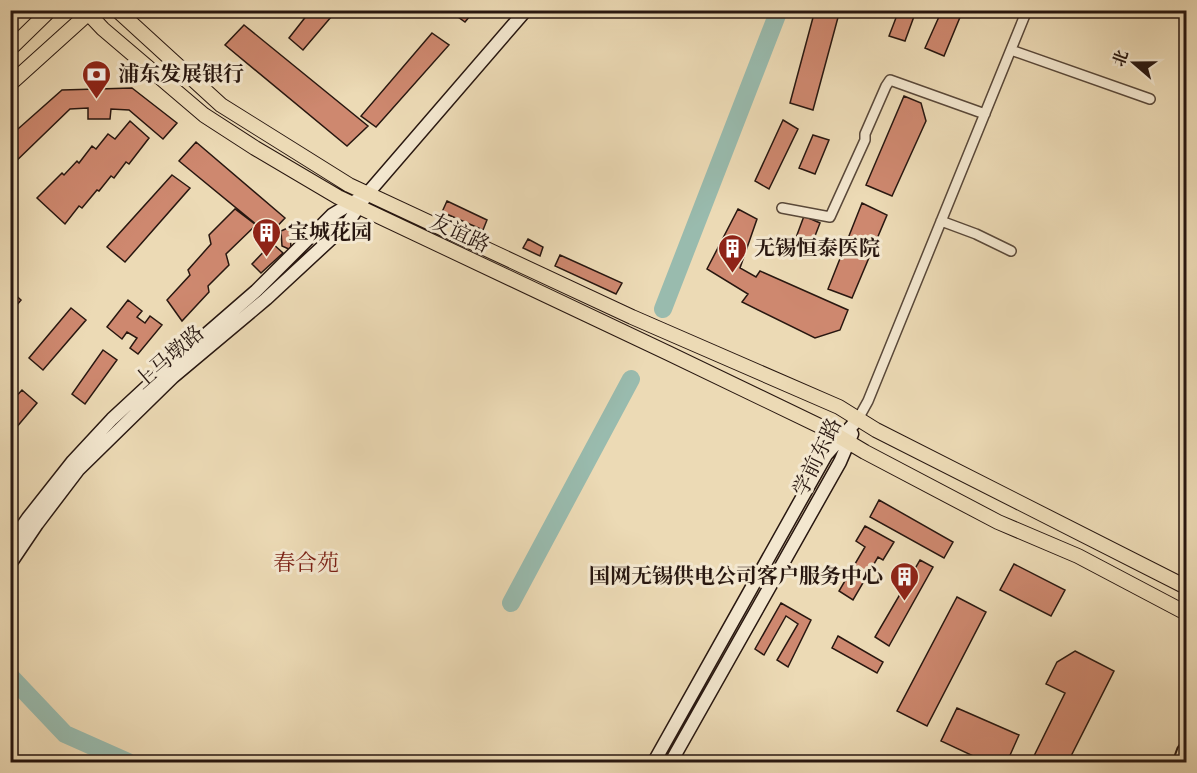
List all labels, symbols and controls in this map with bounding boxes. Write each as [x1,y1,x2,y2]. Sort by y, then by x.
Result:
north arrow [1104,33,1164,93]
text: 北 [1106,46,1134,69]
bank icon: 浦东发展银行 [81,58,113,100]
place label: 浦东发展银行 [118,58,244,89]
street label: 友谊路 [425,205,495,260]
building icon: 宝城花园 [251,216,283,258]
place label: 宝城花园 [288,216,372,247]
building icon: 无锡恒泰医院 [717,232,749,274]
place label: 无锡恒泰医院 [754,232,880,263]
street label: 上马墩路 [127,317,211,396]
street label: 学前东路 [784,412,849,501]
district label: 春合苑 [273,546,339,578]
place label: 国网无锡供电公司客户服务中心 [589,560,883,591]
building icon: 国网无锡供电公司客户服务中心 [888,560,920,602]

